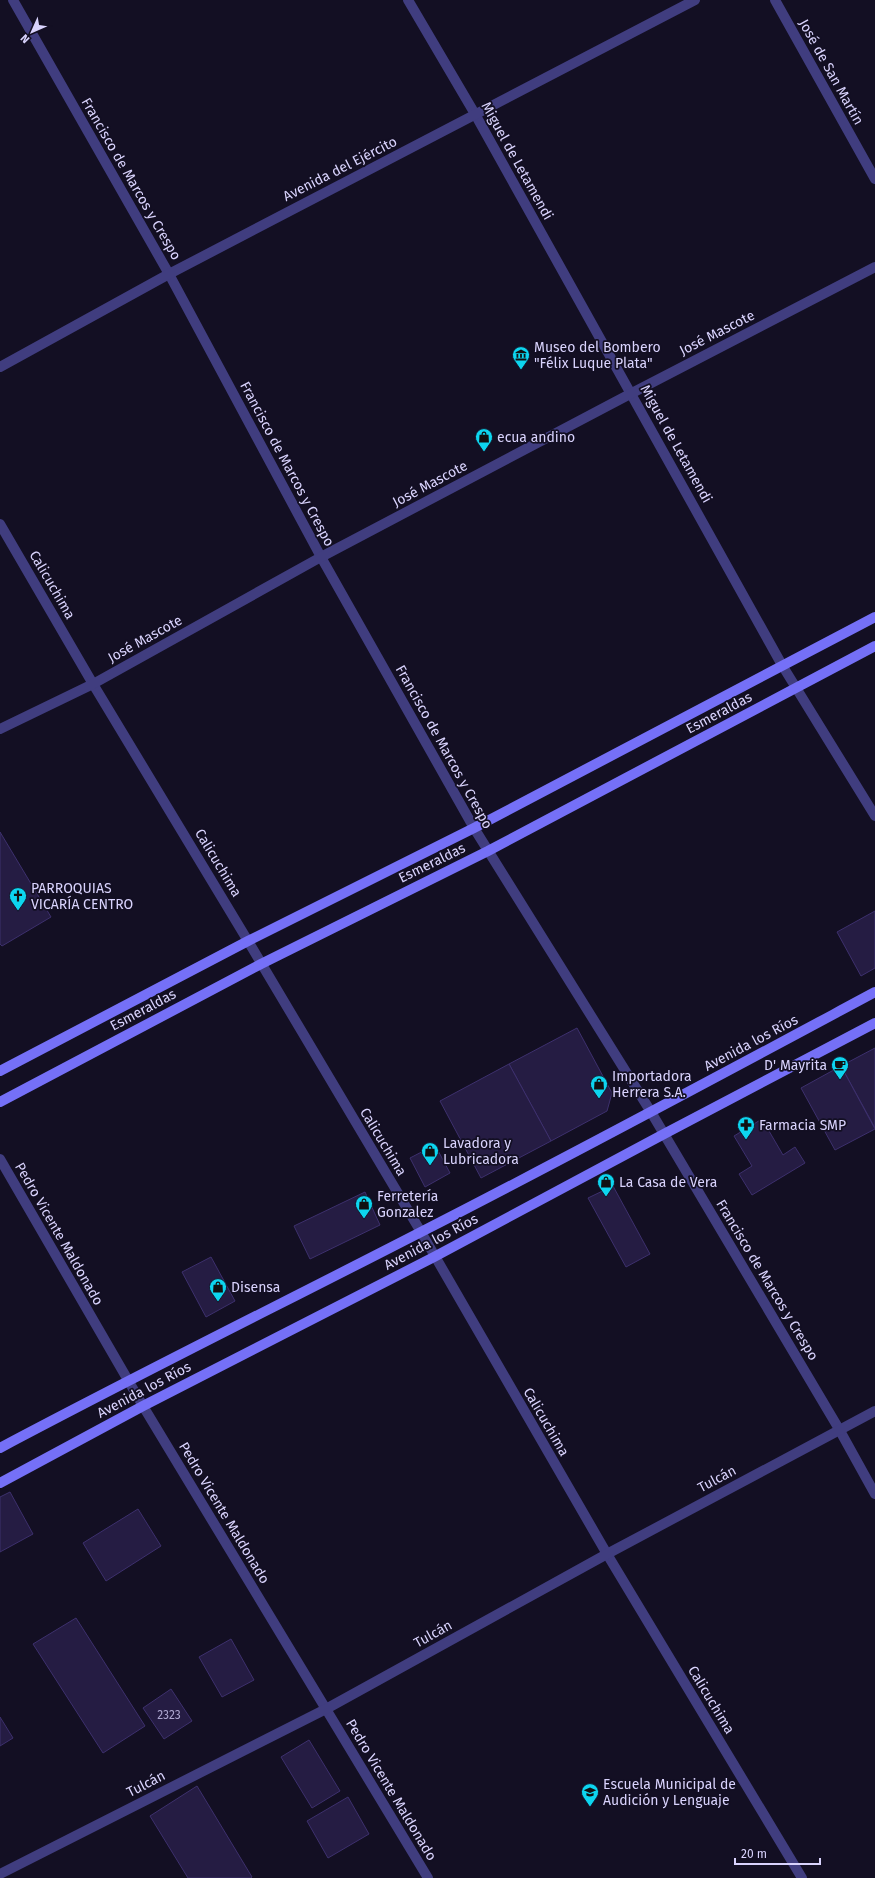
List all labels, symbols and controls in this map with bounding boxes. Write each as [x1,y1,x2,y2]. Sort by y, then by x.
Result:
north arrow [12,12,52,52]
street label: José de San Martín [795,16,867,128]
text: N [18,32,32,46]
street label: Francisco de Marcos y Crespo [78,95,184,263]
street label: Miguel de Letamendi [478,99,556,223]
street label: Avenida del Ejército [280,133,400,205]
street label: José Mascote [676,307,758,359]
place label: Museo del Bombero "Félix Luque Plata" [534,339,661,372]
museum icon: Museo del Bombero "Félix Luque Plata" [511,345,531,370]
street label: Francisco de Marcos y Crespo [236,379,338,549]
street label: Miguel de Letamendi [637,382,715,506]
shop icon: ecua andino [474,427,494,452]
place label: ecua andino [497,429,575,446]
street label: José Mascote [390,457,470,511]
street label: Calicuchima [26,548,78,622]
street label: José Mascote [105,612,185,666]
street label: Francisco de Marcos y Crespo [392,662,496,832]
street label: Esmeraldas [683,688,755,738]
street label: Calicuchima [191,826,245,900]
street label: Esmeraldas [396,839,469,887]
place label: PARROQUIAS VICARÍA CENTRO [31,880,133,913]
church icon: PARROQUIAS VICARÍA CENTRO [8,886,28,911]
street label: Esmeraldas [107,985,179,1035]
street label: Avenida los Ríos [701,1011,801,1075]
cafe icon: D' Mayrita [830,1055,850,1080]
place label: D' Mayrita [764,1057,827,1074]
place label: Importadora Herrera S.A. [612,1068,692,1101]
shop icon: Importadora Herrera S.A. [589,1074,609,1099]
street label: Calicuchima [356,1105,410,1179]
pharmacy icon: Farmacia SMP [736,1115,756,1140]
place label: Farmacia SMP [759,1117,846,1134]
place label: Lavadora y Lubricadora [443,1135,519,1168]
shop icon: Lavadora y Lubricadora [420,1141,440,1166]
street label: Pedro Vicente Maldonado [11,1160,107,1308]
shop icon: La Casa de Vera [596,1172,616,1197]
place label: La Casa de Vera [619,1174,717,1191]
place label: Ferretería Gonzalez [377,1188,438,1221]
shop icon: Ferretería Gonzalez [354,1194,374,1219]
street label: Francisco de Marcos y Crespo [712,1197,822,1363]
street label: Avenida los Ríos [381,1210,481,1274]
shop icon: Disensa [208,1277,228,1302]
place label: Disensa [231,1279,280,1296]
street label: Avenida los Ríos [94,1358,194,1422]
street label: Calicuchima [520,1385,572,1459]
street label: Pedro Vicente Maldonado [175,1439,273,1587]
street label: Tulcán [695,1462,739,1496]
street label: Tulcán [411,1617,455,1651]
street label: Calicuchima [684,1663,738,1737]
house number: 2323 [157,1708,181,1722]
street label: Pedro Vicente Maldonado [342,1716,440,1864]
street label: Tulcán [124,1767,168,1801]
place label: Escuela Municipal de Audición y Lenguaje [603,1776,736,1809]
school or university icon: Escuela Municipal de Audición y Lenguaje [580,1782,600,1807]
scale bar [735,1840,820,1866]
text: 20 m [741,1847,767,1861]

